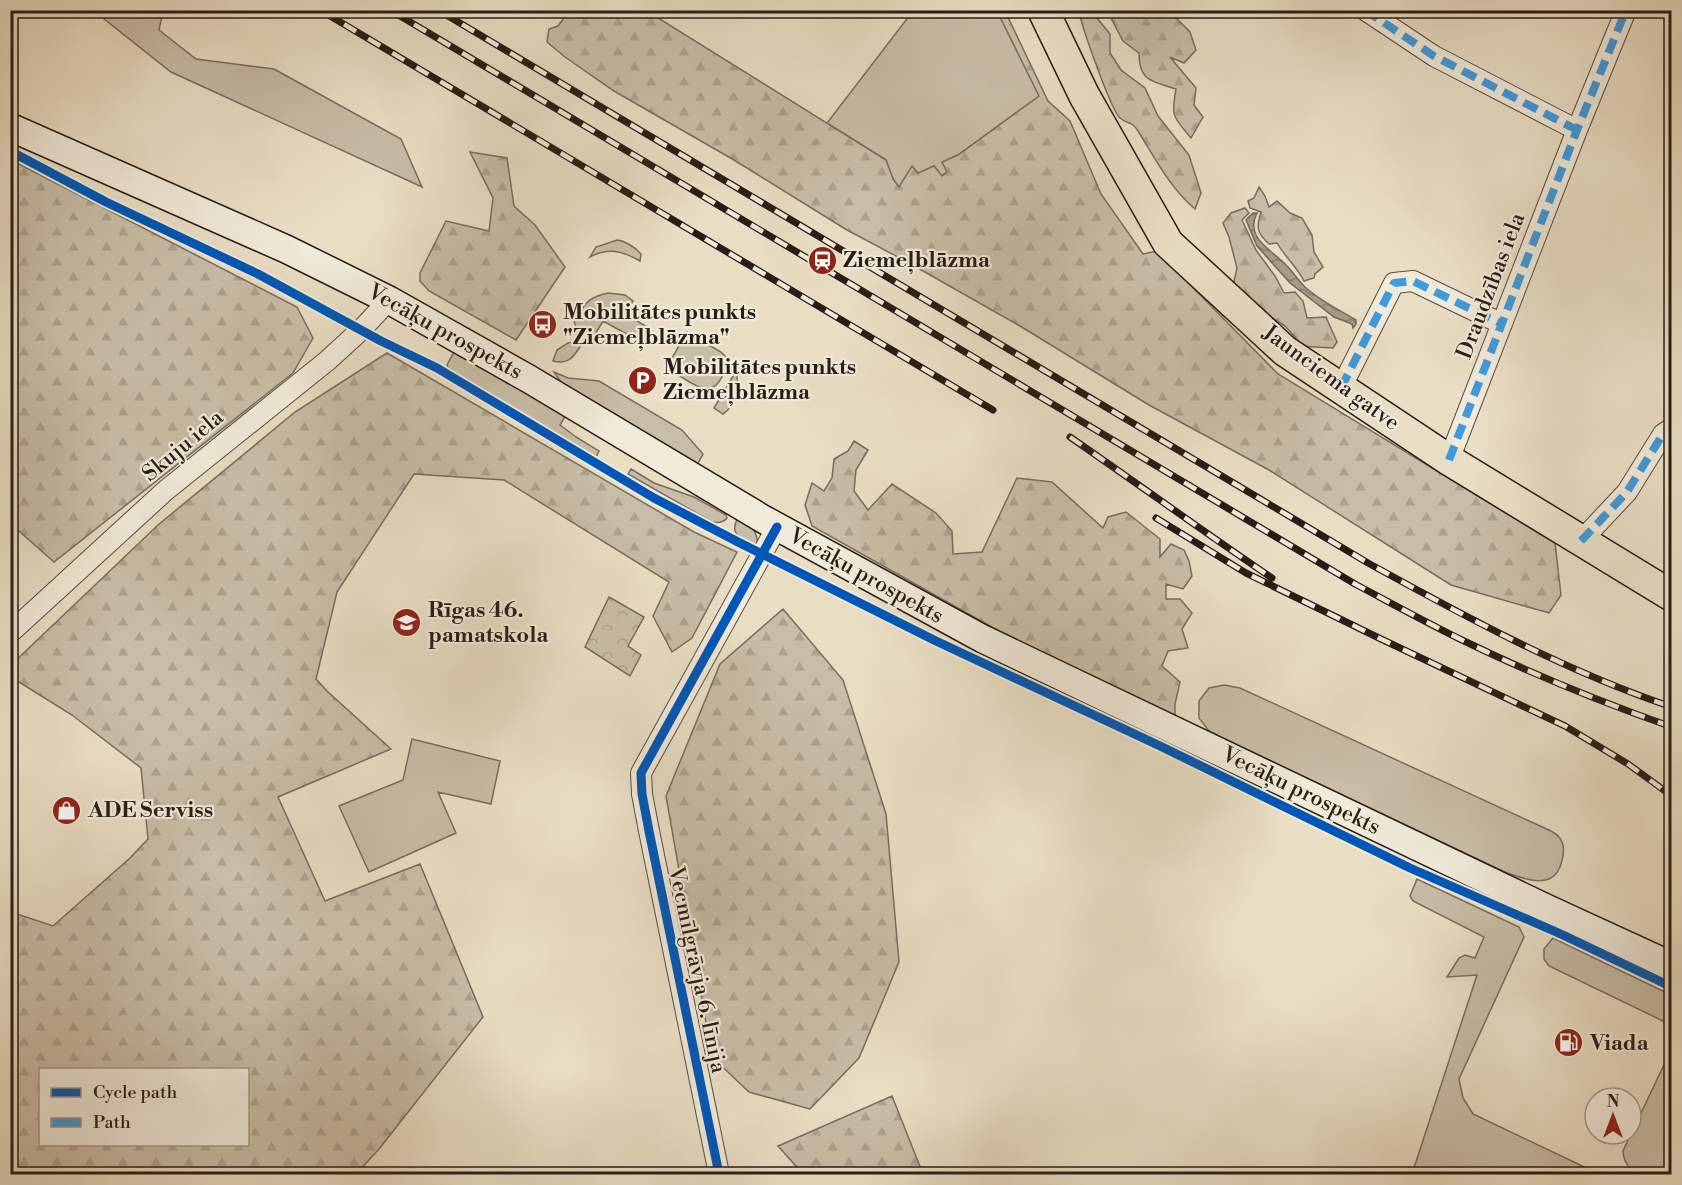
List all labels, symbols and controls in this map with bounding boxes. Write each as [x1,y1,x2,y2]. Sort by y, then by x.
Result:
street label: Draudzības iela [1451,208,1532,363]
station icon: Ziemeļblāzma [806,244,838,276]
place label: Ziemeļblāzma [843,247,991,275]
street label: Vecāķu prospekts [362,278,527,386]
place label: Mobilitātes punkts "Ziemeļblāzma" [563,299,756,352]
bus stop icon: Mobilitātes punkts "Ziemeļblāzma" [526,309,558,341]
street label: Jaunciema gatve [1256,319,1405,437]
place label: Mobilitātes punkts Ziemeļblāzma [663,354,856,407]
parking icon: Mobilitātes punkts Ziemeļblāzma [626,364,658,396]
street label: Skuju iela [137,404,230,488]
street label: Vecāķu prospekts [783,522,948,630]
place label: Rīgas 46. pamatskola [428,597,550,649]
school or university icon: Rīgas 46. pamatskola [391,607,423,639]
street label: Vecāķu prospekts [1216,740,1385,841]
shop icon: ADE Serviss [51,794,83,826]
place label: ADE Serviss [87,797,213,824]
street label: Vecmīlgrāvja 6. līnija [662,863,732,1076]
fuel station icon: Viada [1553,1027,1585,1059]
place label: Viada [1589,1030,1650,1057]
legend [39,1068,249,1146]
text: Cycle path [93,1081,177,1104]
north arrow [1583,1086,1643,1146]
text: N [1607,1092,1620,1112]
text: Path [93,1111,131,1134]

